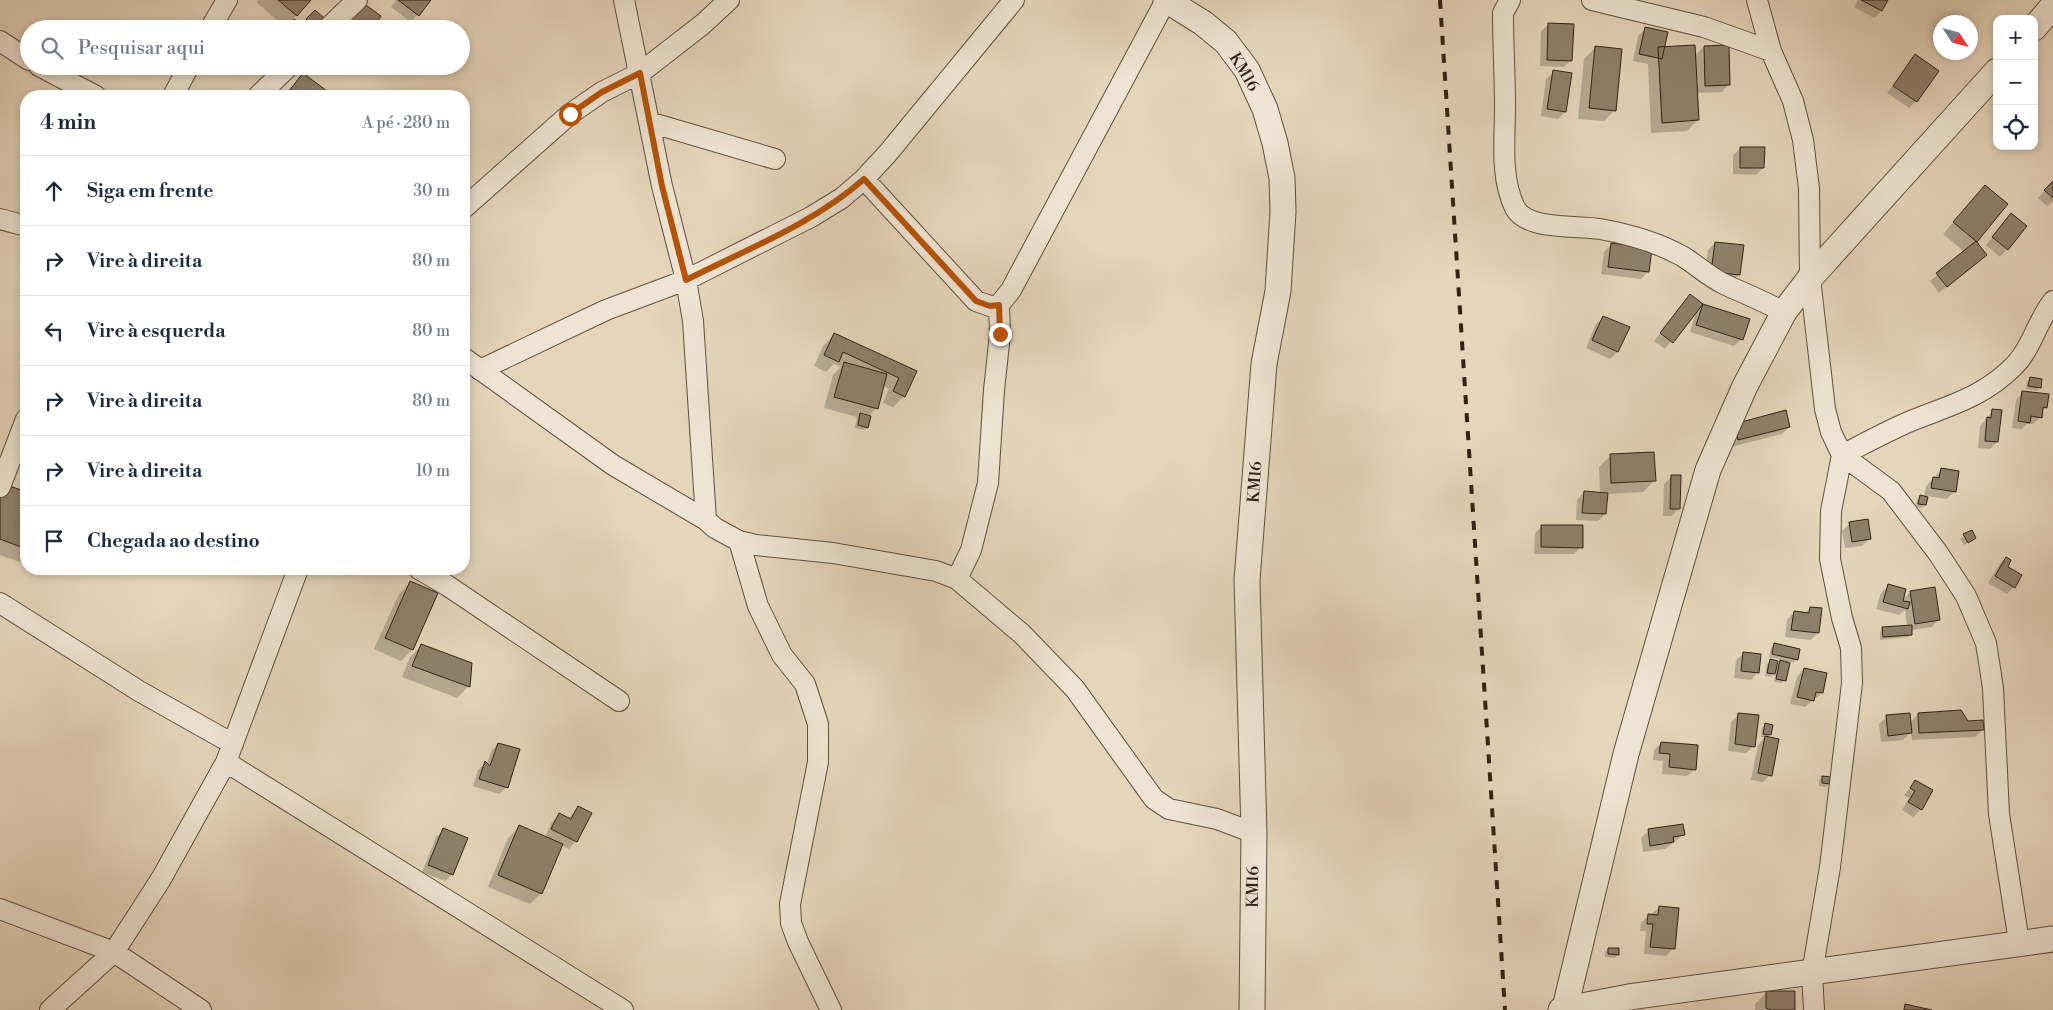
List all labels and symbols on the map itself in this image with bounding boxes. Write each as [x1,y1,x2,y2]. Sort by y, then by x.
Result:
north arrow [1933,15,1978,60]
street label: KM16 [1225,49,1263,95]
route start [559,103,582,126]
route end [989,323,1012,346]
street label: KM16 [1244,460,1266,504]
street label: KM16 [1243,866,1263,908]

